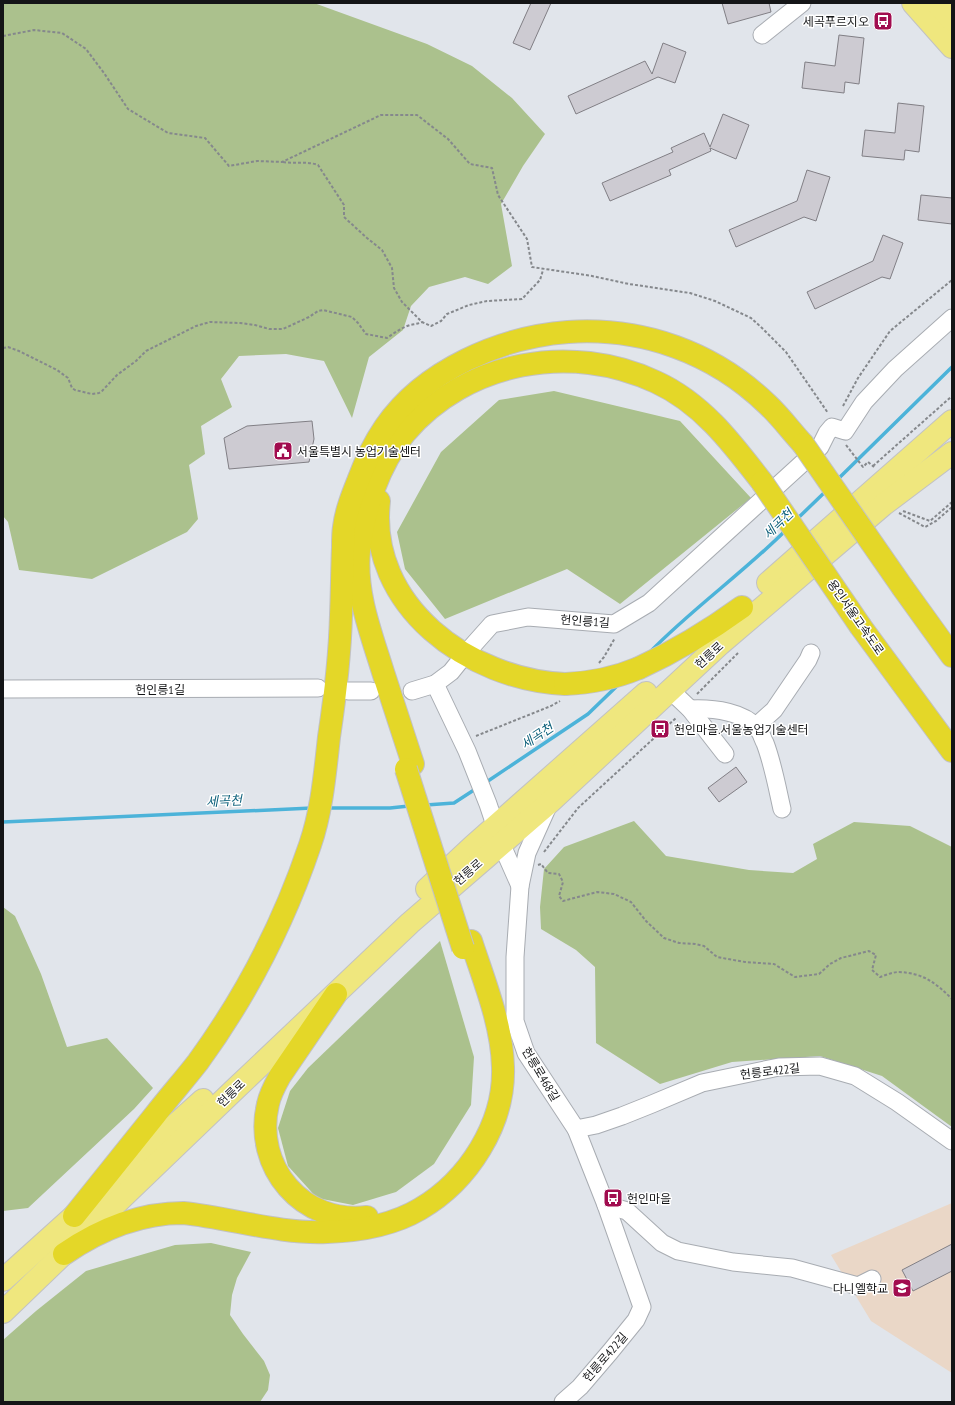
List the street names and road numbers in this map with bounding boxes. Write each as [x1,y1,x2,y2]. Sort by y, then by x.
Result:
street label: 용인서울고속도로 [825,577,887,657]
street label: 헌인릉1길 [560,612,610,630]
street label: 헌릉로 [692,638,726,672]
street label: 헌인릉1길 [135,682,185,697]
street label: 헌릉로 [451,855,485,889]
street label: 헌릉로468길 [519,1044,563,1104]
street label: 헌릉로422길 [739,1060,801,1082]
street label: 헌릉로 [214,1076,248,1110]
street label: 헌릉로422길 [580,1329,630,1385]

